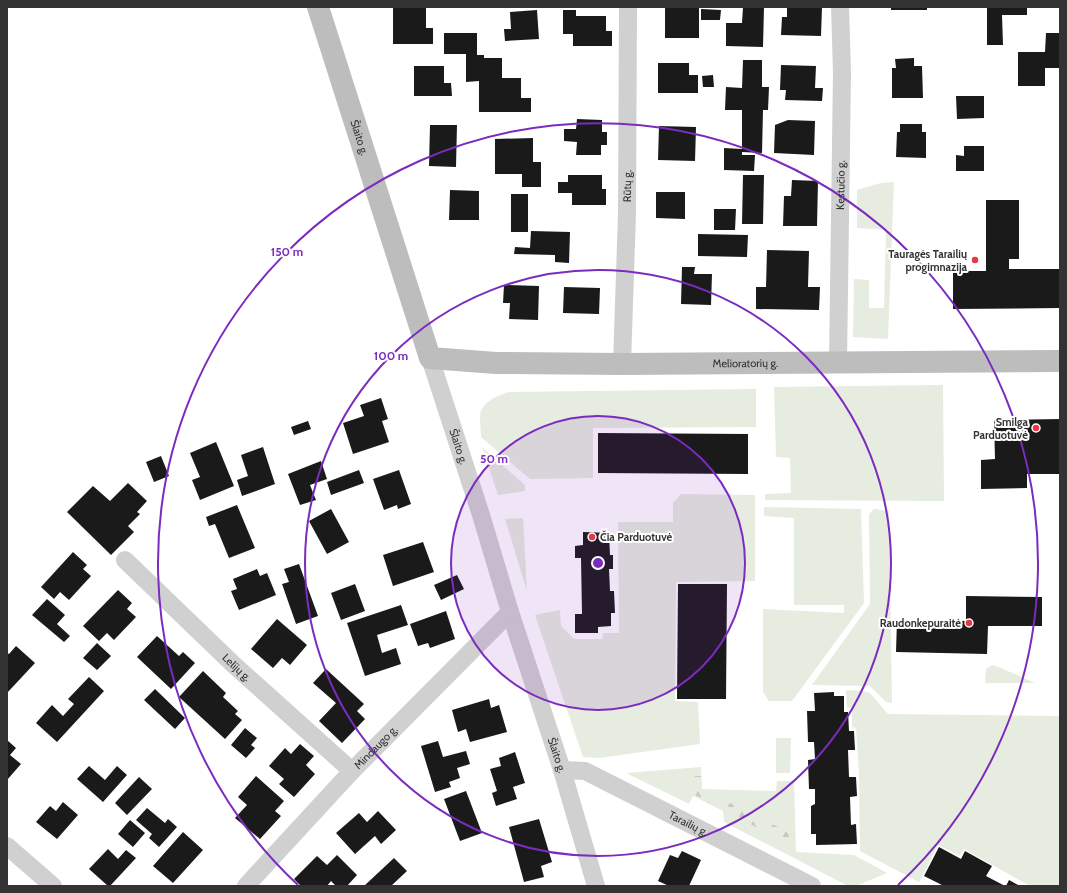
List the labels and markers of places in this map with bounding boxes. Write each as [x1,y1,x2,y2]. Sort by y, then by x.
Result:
place label: Tauragės Tarailių progimnazija [888,247,968,274]
marker: Tauragės Tarailių progimnazija [970,255,980,265]
place label: Smilga Parduotuvė [973,415,1029,442]
marker: Smilga Parduotuvė [1031,423,1041,433]
place label: Čia Parduotuvė [600,530,673,544]
marker: Čia Parduotuvė [587,532,597,542]
centre of rings [591,556,605,570]
place label: Raudonkepuraitė [880,616,961,630]
marker: Raudonkepuraitė [964,618,974,628]

